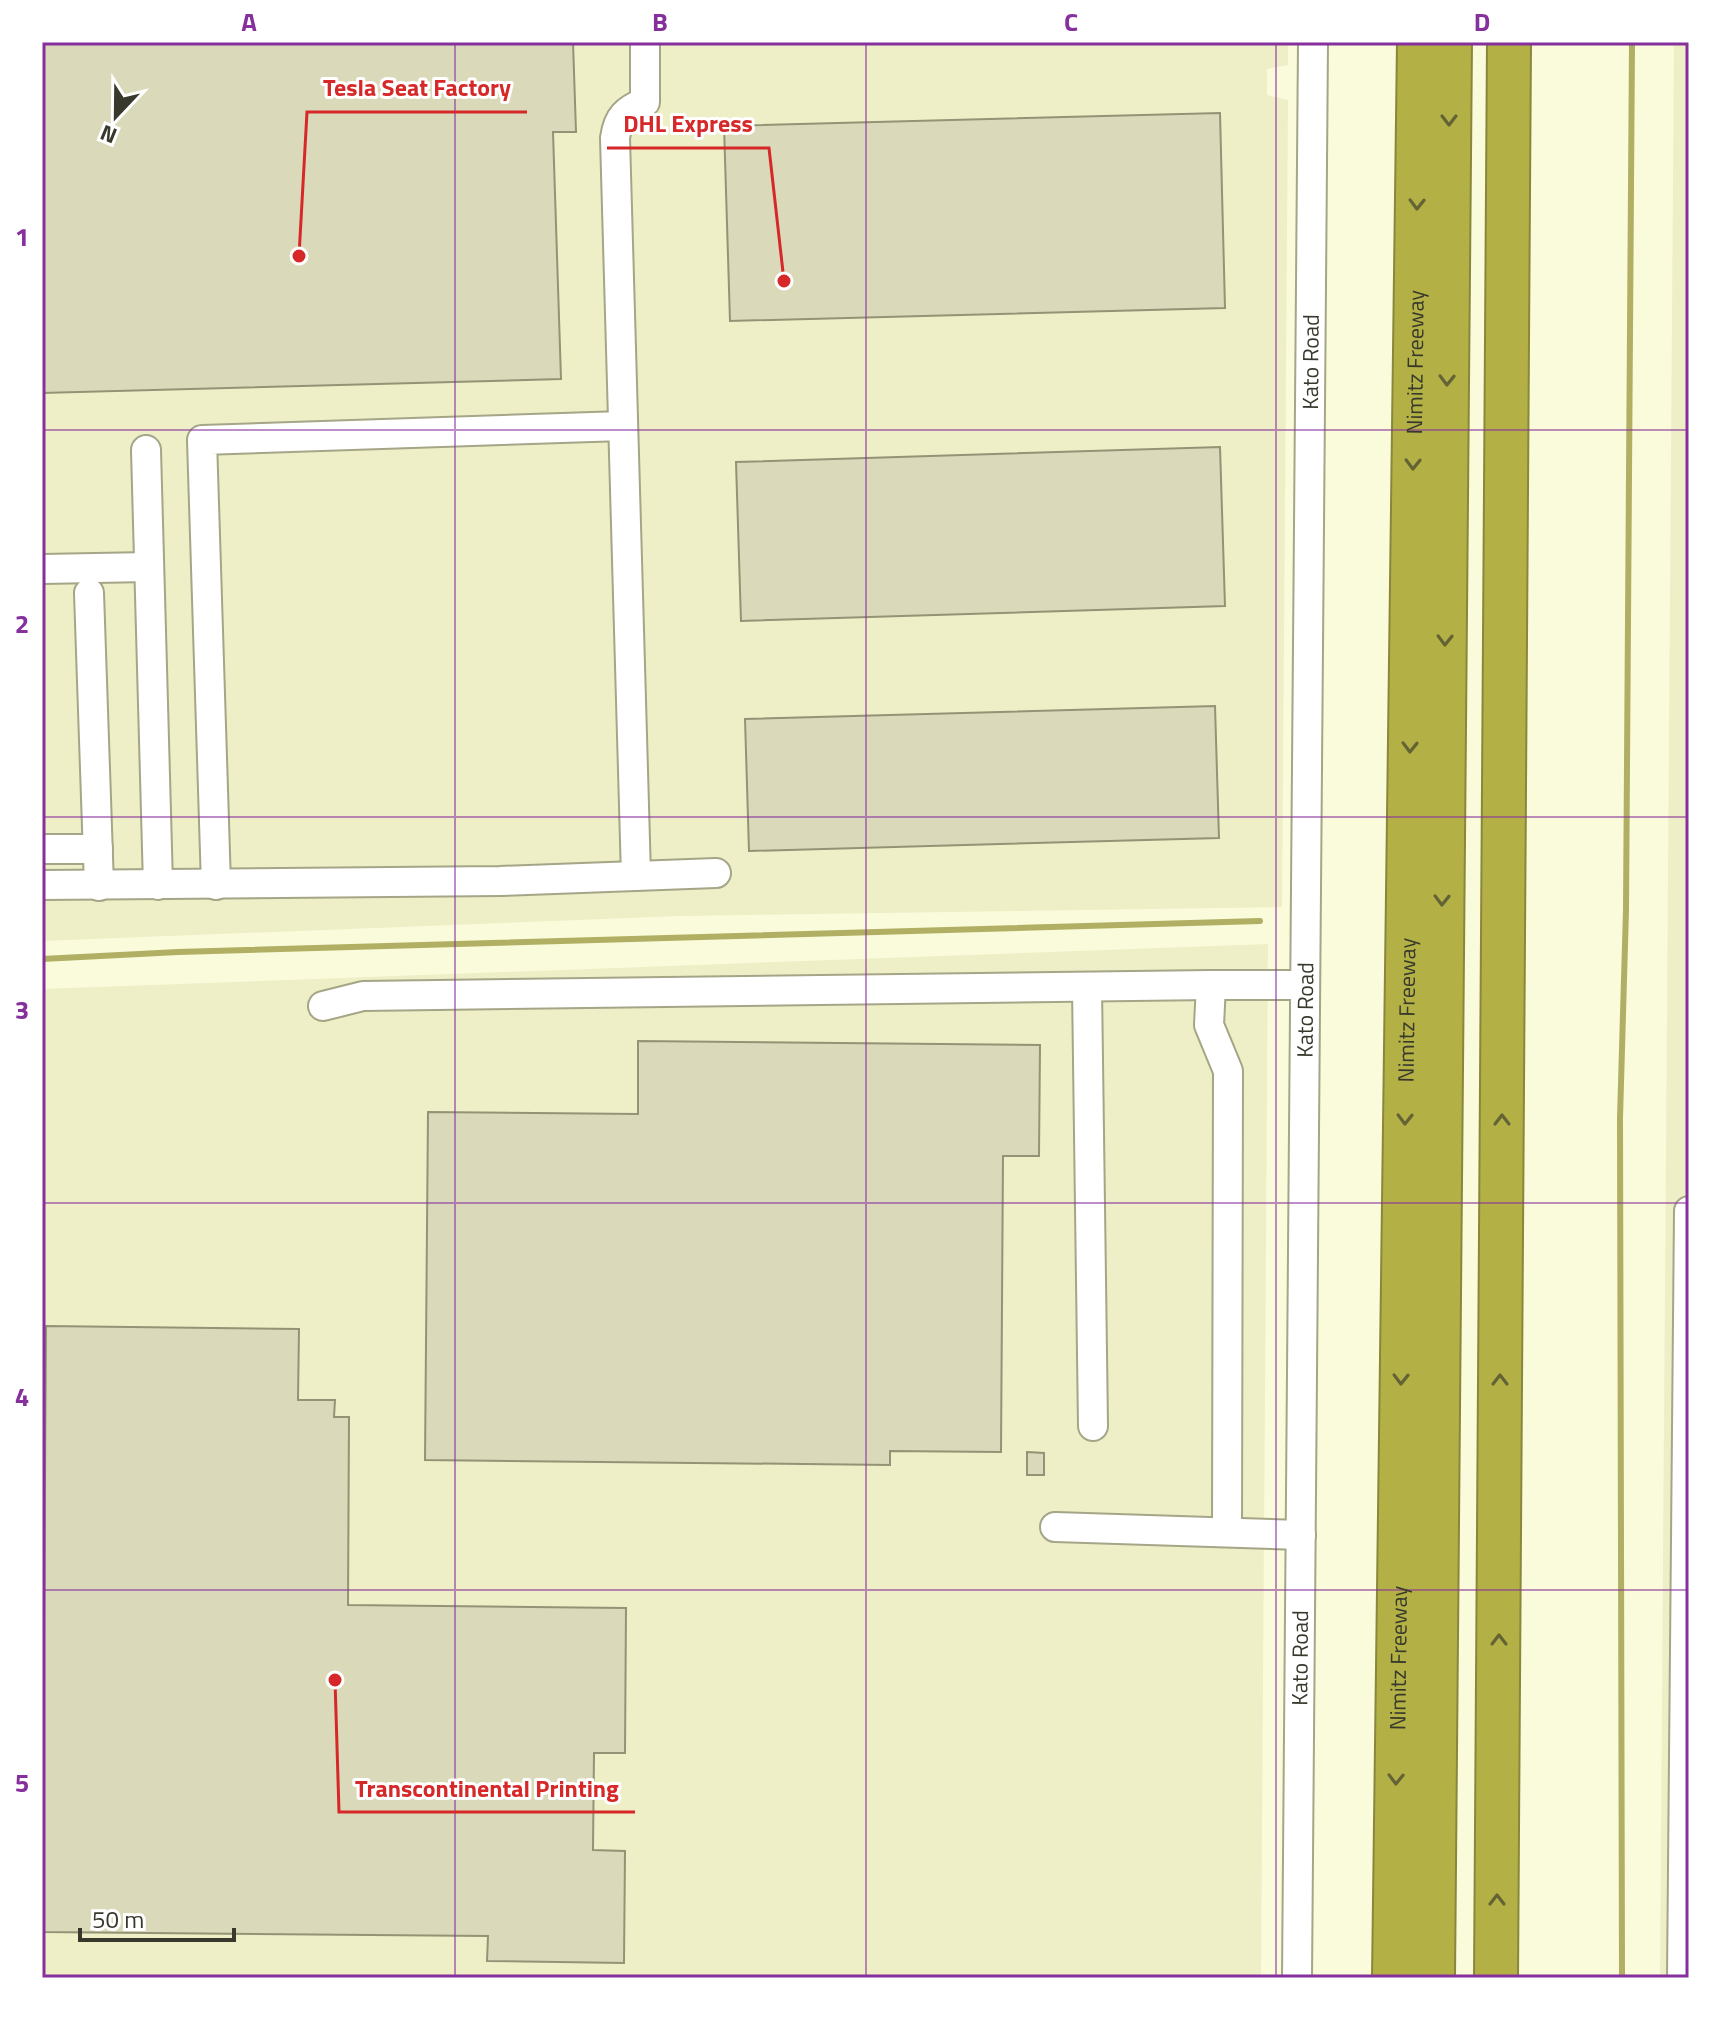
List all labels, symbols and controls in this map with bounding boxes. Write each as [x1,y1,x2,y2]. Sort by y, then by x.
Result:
text: A [241,2,257,41]
text: B [652,2,668,41]
text: C [1064,2,1078,41]
text: D [1474,2,1490,41]
callout: Tesla Seat Factory [307,64,527,112]
text: Tesla Seat Factory [323,69,511,105]
north arrow [76,76,156,156]
callout: DHL Express [607,100,769,148]
text: DHL Express [623,105,753,141]
one-way arrow [1440,114,1458,127]
text: N [95,116,122,153]
one-way arrow [1408,198,1425,211]
text: 1 [15,217,29,256]
street label: Nimitz Freeway [1397,289,1433,435]
street label: Kato Road [1293,314,1328,410]
one-way arrow [1438,374,1456,387]
one-way arrow [1404,458,1422,471]
text: 2 [15,604,29,643]
one-way arrow [1436,634,1454,647]
one-way arrow [1401,741,1418,754]
one-way arrow [1433,894,1451,907]
street label: Nimitz Freeway [1389,937,1424,1083]
street label: Kato Road [1288,962,1322,1058]
text: 3 [15,990,29,1029]
one-way arrow [1396,1113,1414,1126]
one-way arrow [1493,1113,1511,1126]
one-way arrow [1393,1373,1410,1386]
one-way arrow [1491,1373,1509,1386]
text: 4 [15,1377,29,1416]
street label: Nimitz Freeway [1380,1585,1416,1730]
street label: Kato Road [1282,1610,1317,1706]
one-way arrow [1490,1633,1508,1646]
text: 5 [15,1763,29,1802]
callout: Transcontinental Printing [339,1764,635,1812]
text: Transcontinental Printing [355,1770,619,1806]
one-way arrow [1387,1773,1405,1786]
scale bar [80,1892,234,1942]
one-way arrow [1488,1893,1506,1906]
text: 50 m [92,1901,144,1937]

